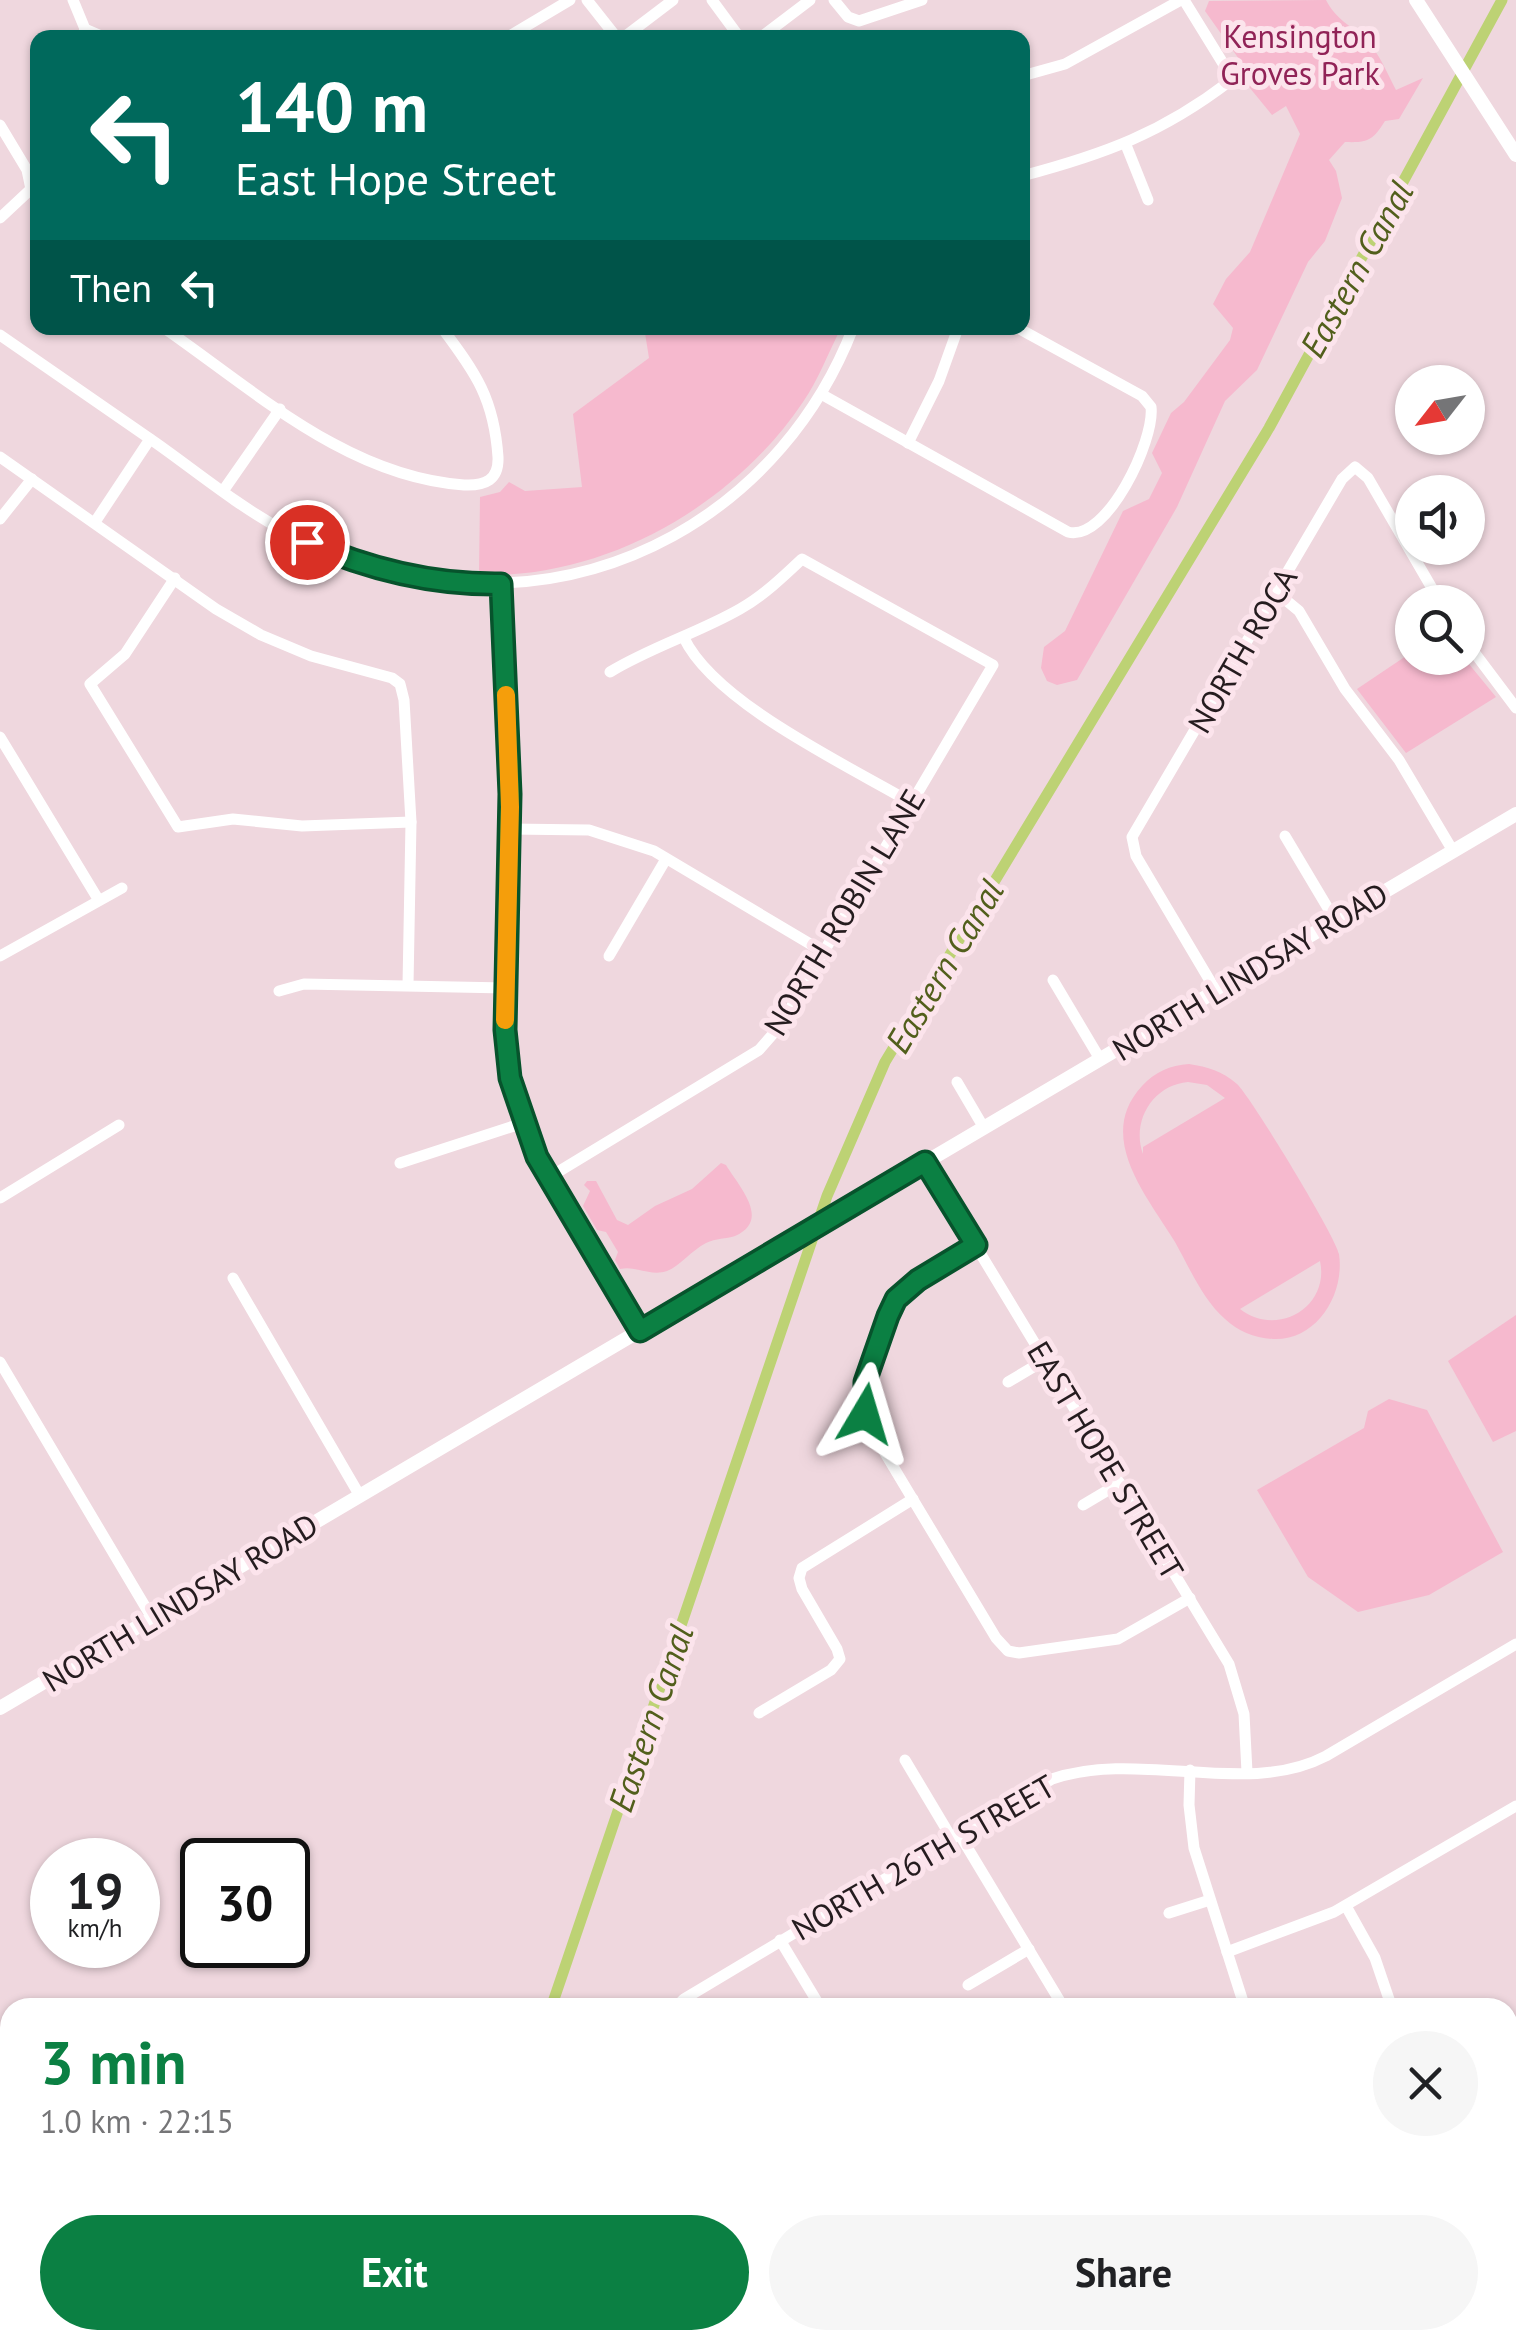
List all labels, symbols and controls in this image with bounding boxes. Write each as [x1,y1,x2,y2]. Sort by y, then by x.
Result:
park label: Kensington Groves Park [1220,15,1380,94]
text: 140 m [235,61,428,151]
icon: left [70,70,200,200]
text: East Hope Street [235,149,556,207]
water label: Eastern Canal [1289,173,1423,365]
icon: left [172,260,227,315]
text: Then [70,263,152,312]
north arrow [1395,365,1485,455]
map controls [1395,365,1485,675]
button: sound [1395,475,1485,565]
pin [265,500,350,585]
icon: arrive [280,515,335,570]
street label: NORTH ROCA [1178,560,1306,740]
button: search [1395,585,1485,675]
street label: NORTH ROBIN LANE [754,781,934,1043]
water label: Eastern Canal [874,871,1014,1061]
street label: NORTH LINDSAY ROAD [1105,872,1395,1070]
street label: EAST HOPE STREET [1018,1333,1194,1587]
position arrow [813,1362,917,1466]
street label: NORTH LINDSAY ROAD [35,1503,325,1701]
water label: Eastern Canal [597,1619,703,1817]
street label: NORTH 26TH STREET [784,1764,1062,1949]
speed limit sign: 30 [180,1838,310,1968]
text: 19 [67,1858,123,1923]
text: km/h [68,1912,122,1944]
text: 3 min [40,2023,186,2101]
button: close [1373,2031,1478,2136]
text: 1.0 km · 22:15 [40,2100,234,2142]
button: Exit [40,2215,749,2330]
button: Share [769,2215,1478,2330]

